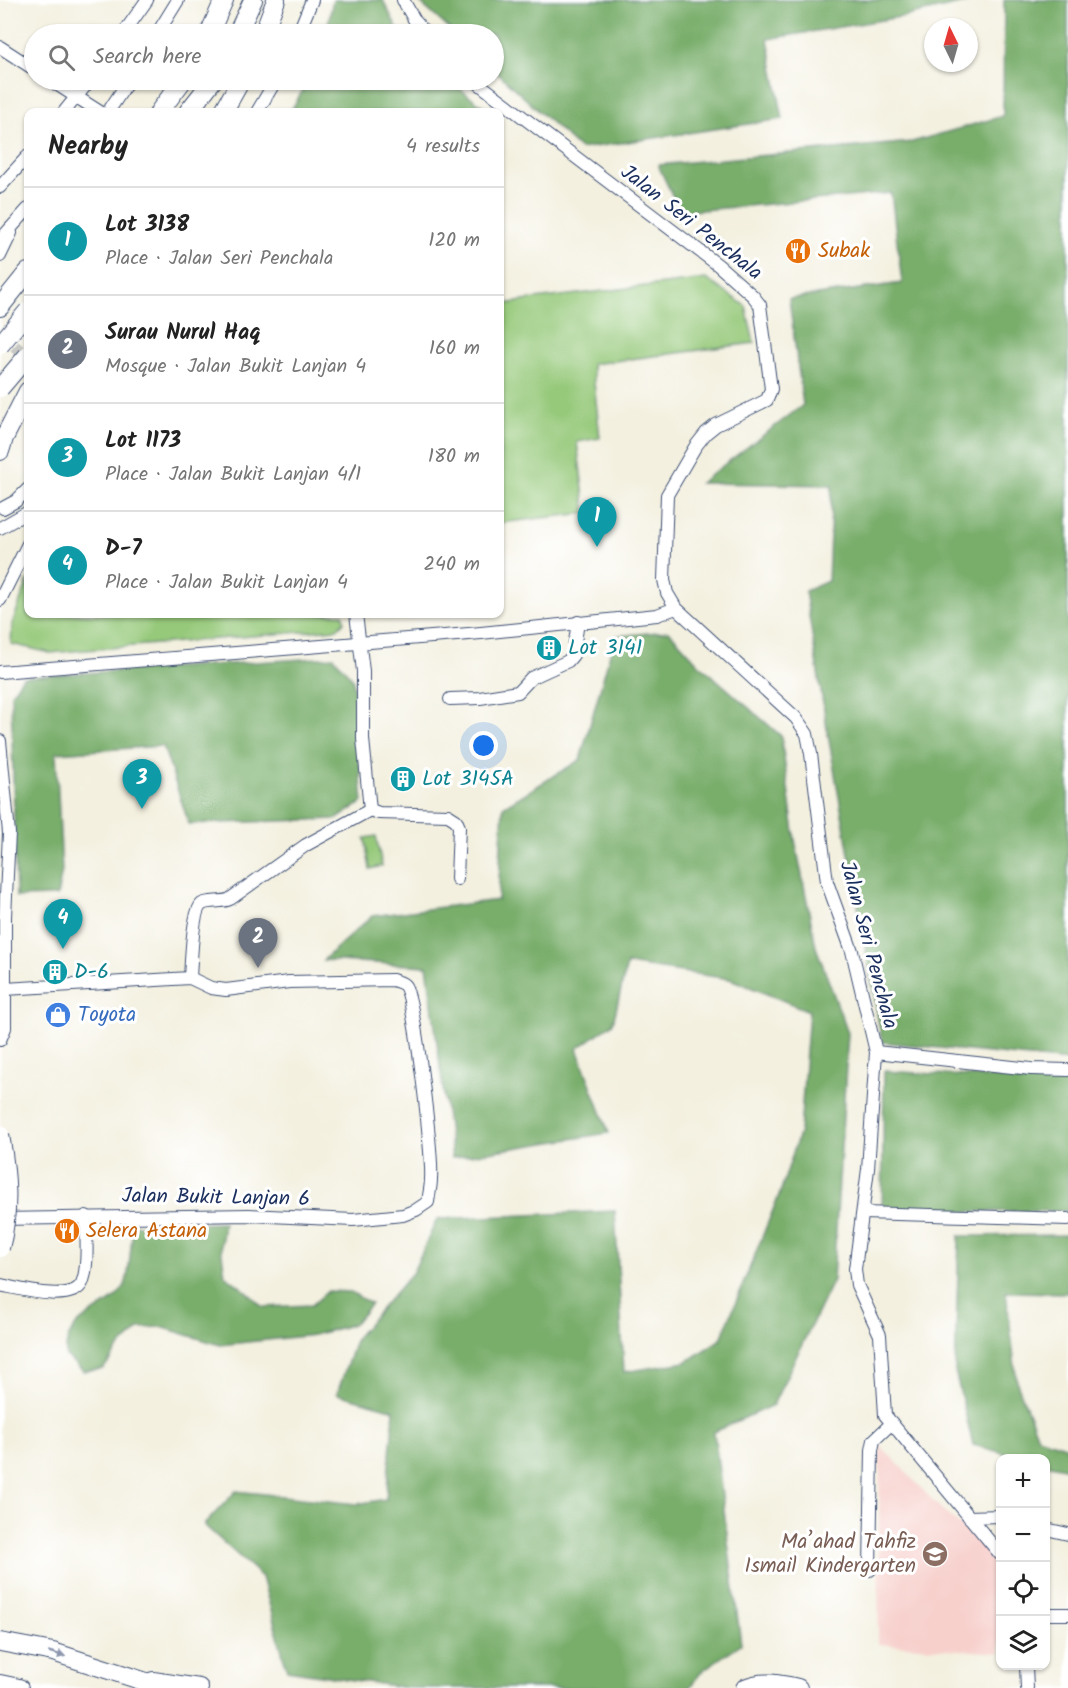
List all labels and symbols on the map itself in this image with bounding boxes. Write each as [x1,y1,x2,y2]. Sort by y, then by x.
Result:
north arrow [924,18,978,72]
street label: Jalan Seri Penchala [613,157,769,289]
place label: Subak [818,235,870,268]
restaurant icon: Subak [783,236,813,266]
pin: 1 [578,498,616,547]
place label: Lot 3141 [568,632,642,665]
building icon: Lot 3141 [534,633,564,663]
your location [469,731,498,760]
pin: 3 [122,760,162,809]
place label: Lot 3145A [422,763,514,796]
building icon: Lot 3145A [388,764,418,794]
street label: Jalan Seri Penchala [830,857,906,1033]
pin: 4 [44,900,82,949]
pin: 2 [238,918,278,968]
place label: D-6 [74,956,109,989]
building icon: D-6 [40,957,70,987]
place label: Toyota [78,999,136,1032]
shop icon: Toyota [43,1000,73,1030]
street label: Jalan Bukit Lanjan 6 [122,1180,310,1216]
place label: Selera Astana [86,1215,207,1248]
restaurant icon: Selera Astana [52,1216,82,1246]
place label: Ma’ahad Tahfiz Ismail Kindergarten [744,1526,916,1583]
school or university icon: Ma’ahad Tahfiz Ismail Kindergarten [920,1539,950,1569]
one-way arrow [48,1650,66,1659]

